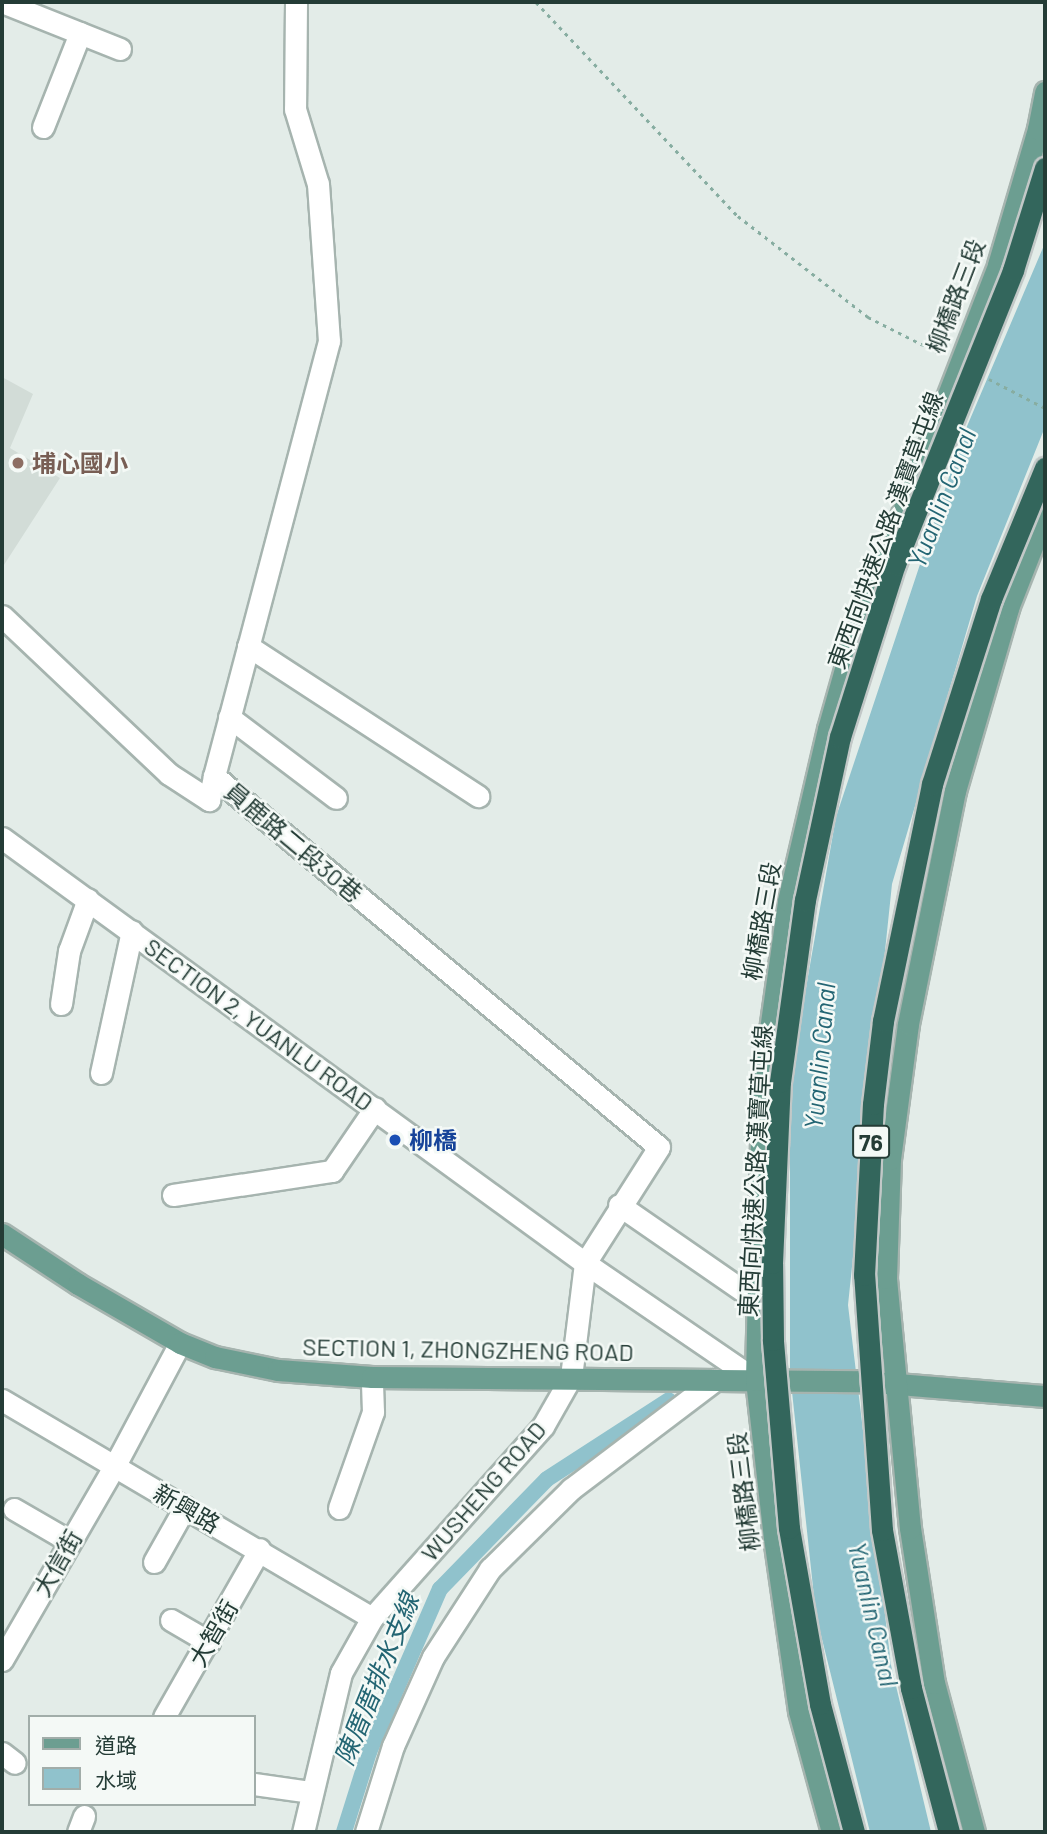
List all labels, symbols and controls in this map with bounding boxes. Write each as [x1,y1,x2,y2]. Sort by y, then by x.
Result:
street label: 柳橋路三段 [920,235,990,357]
street label: 東西向快速公路 漢寶草屯線 [821,388,949,672]
water label: Yuanlin Canal [900,424,982,572]
place label: 埔心國小 [32,449,128,477]
marker: 埔心國小 [10,455,26,471]
street label: 員鹿路二段30巷 [220,776,368,908]
street label: 柳橋路三段 [736,859,786,983]
street label: SECTION 2, YUANLU ROAD [139,931,379,1117]
water label: Yuanlin Canal [797,981,841,1131]
street label: 東西向快速公路 漢寶草屯線 [733,1024,777,1318]
road number: 76 [852,1122,890,1162]
place label: 柳橋 [409,1126,457,1154]
marker: 柳橋 [387,1132,403,1148]
street label: SECTION 1, ZHONGZHENG ROAD [302,1332,634,1366]
street label: WUSHENG ROAD [415,1415,551,1567]
street label: 柳橋路三段 [721,1431,765,1553]
street label: 新興路 [149,1478,225,1538]
street label: 大信街 [27,1525,87,1601]
water label: Yuanlin Canal [842,1539,906,1689]
water label: 陳厝厝排水支線 [327,1589,425,1769]
street label: 大智街 [183,1595,243,1671]
legend [28,1715,256,1806]
text: 道路 [95,1732,137,1757]
text: 水域 [95,1767,137,1792]

